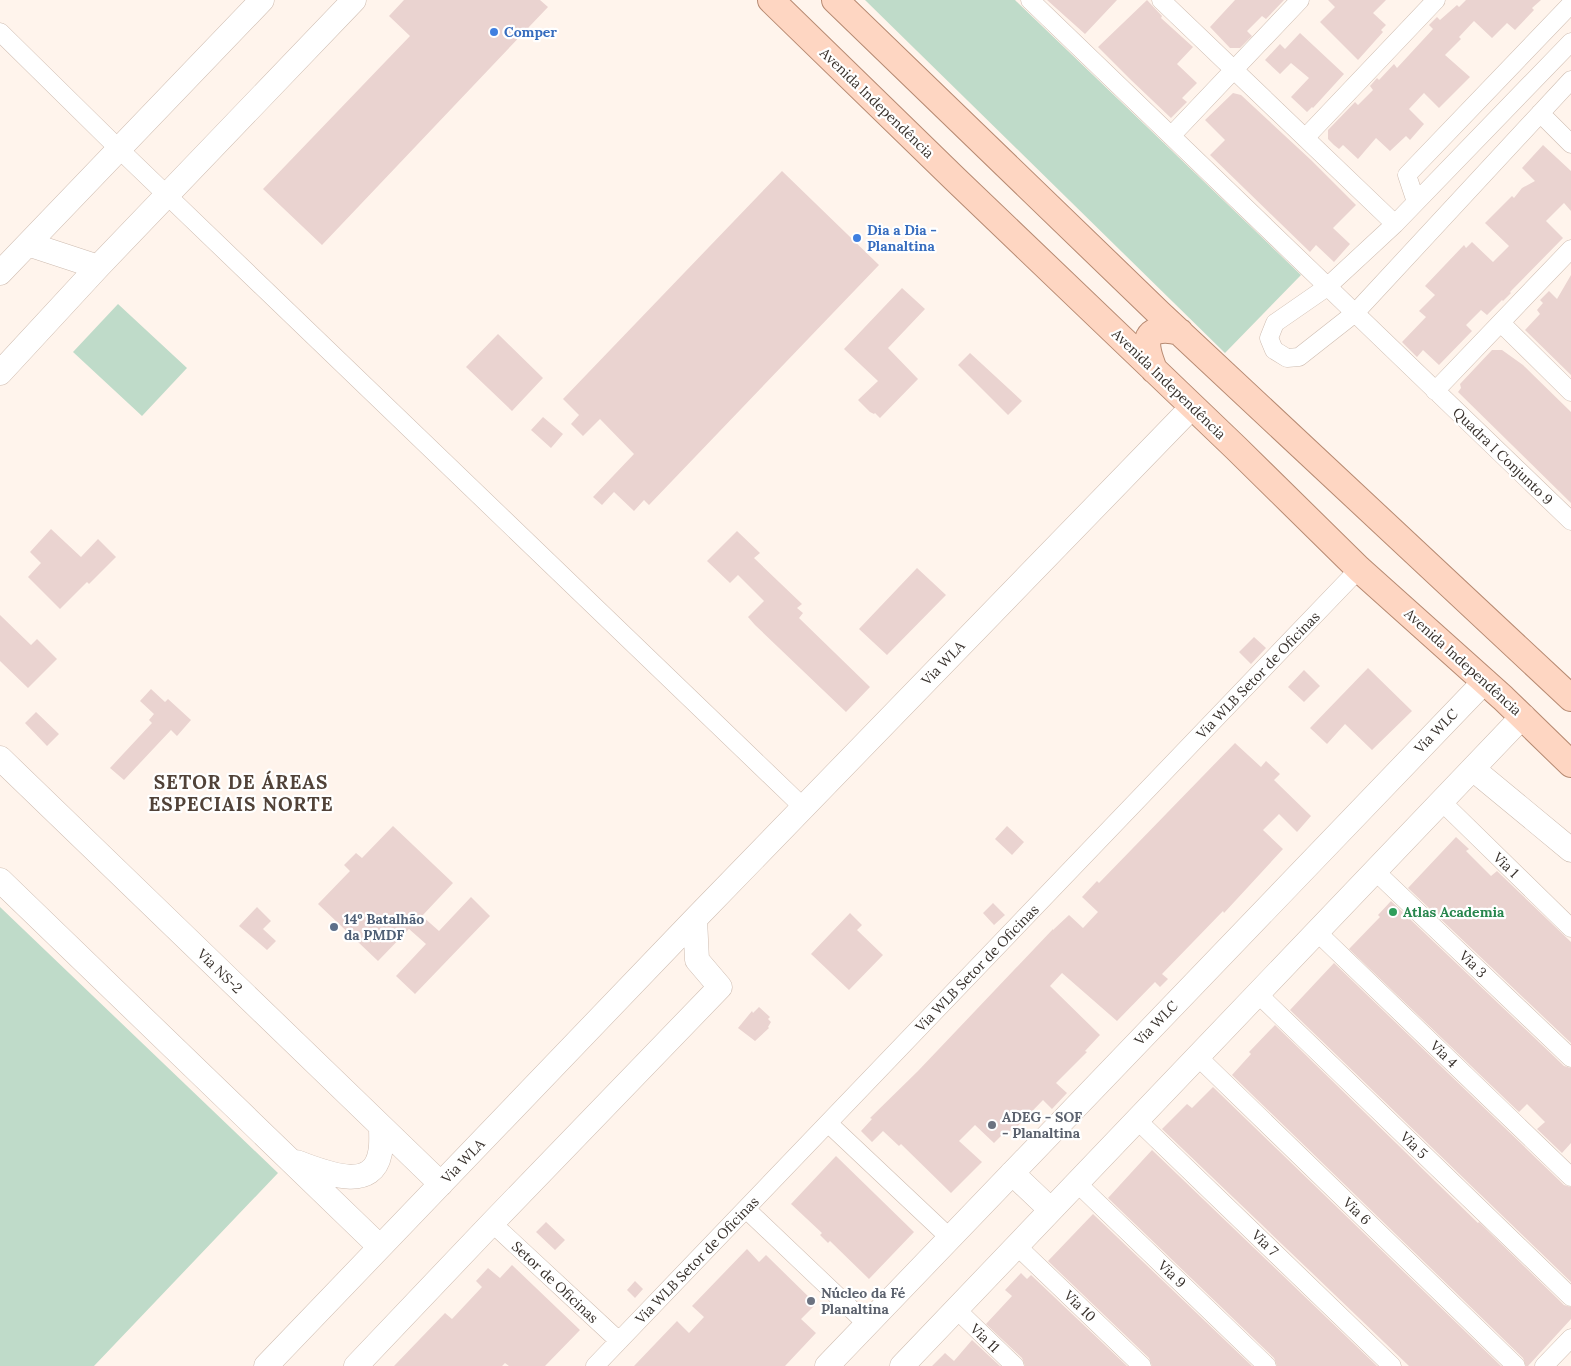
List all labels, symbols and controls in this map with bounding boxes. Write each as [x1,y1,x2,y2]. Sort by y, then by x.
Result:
place label: Comper [504,23,557,41]
marker: Comper [488,26,500,38]
street label: Avenida Independência [816,43,938,162]
place label: Dia a Dia - Planaltina [867,221,937,255]
marker: Dia a Dia - Planaltina [851,232,863,244]
street label: Avenida Independência [1108,324,1230,443]
street label: Quadra I Conjunto 9 [1449,403,1557,509]
street label: Avenida Independência [1400,604,1525,719]
street label: Via WLB Setor de Oficinas [1192,608,1324,743]
street label: Via WLA [917,637,969,690]
street label: Via WLC [1410,705,1462,758]
district label: SETOR DE ÁREAS ESPECIAIS NORTE [148,770,334,816]
street label: Via 1 [1489,848,1523,882]
street label: Via WLB Setor de Oficinas [911,901,1043,1036]
place label: Atlas Academia [1403,903,1505,921]
marker: Atlas Academia [1387,906,1399,918]
place label: 14º Batalhão da PMDF [344,910,424,944]
marker: 14º Batalhão da PMDF [328,921,340,933]
street label: Via NS-2 [193,944,247,997]
street label: Via 3 [1455,946,1491,982]
street label: Via WLC [1130,997,1182,1050]
street label: Via 4 [1426,1036,1462,1072]
place label: ADEG - SOF - Planaltina [1002,1108,1082,1142]
marker: ADEG - SOF - Planaltina [986,1119,998,1131]
street label: Via 5 [1396,1127,1432,1162]
street label: Via WLA [437,1135,489,1188]
street label: Via WLB Setor de Oficinas [631,1193,763,1328]
street label: Via 6 [1339,1193,1375,1229]
street label: Via 7 [1247,1225,1283,1260]
street label: Setor de Oficinas [508,1237,602,1327]
street label: Via 9 [1154,1256,1190,1292]
place label: Núcleo da Fé Planaltina [821,1284,906,1318]
street label: Via 10 [1060,1286,1100,1326]
marker: Núcleo da Fé Planaltina [805,1295,817,1307]
street label: Via 11 [966,1319,1003,1356]

